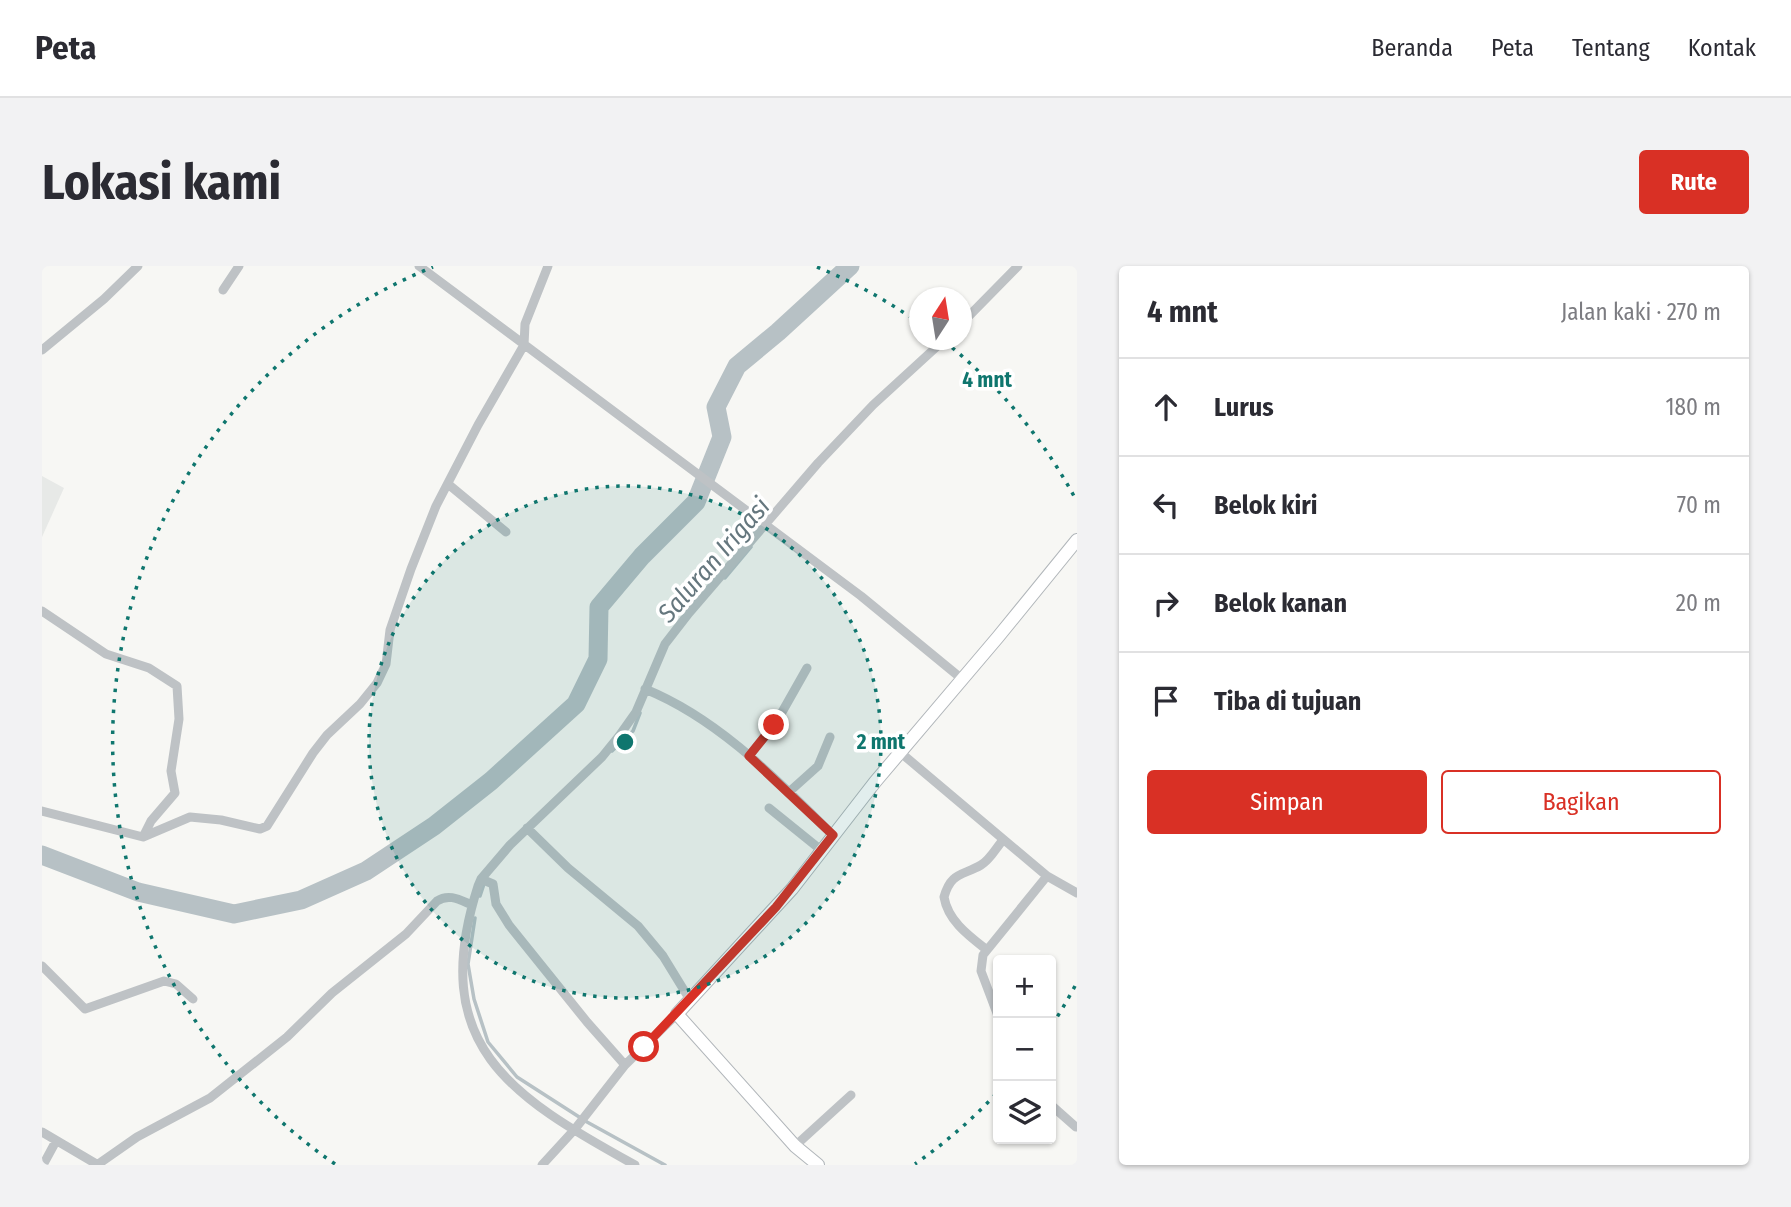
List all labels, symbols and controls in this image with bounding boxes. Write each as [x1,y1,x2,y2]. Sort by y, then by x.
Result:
text: Peta [35,28,96,68]
text: Beranda [1371,34,1453,62]
text: Peta [1491,34,1534,62]
text: Tentang [1572,34,1650,62]
text: Kontak [1688,34,1756,62]
button: Rute [1639,150,1749,214]
text: Lokasi kami [42,153,281,212]
north arrow [909,287,972,350]
text: 4 mnt [1147,294,1218,330]
text: Jalan kaki · 270 m [1561,298,1721,326]
text: 4 mnt [962,367,1012,393]
icon: ahead [1147,388,1185,426]
text: Lurus [1214,392,1274,423]
text: 180 m [1665,393,1721,421]
icon: left [1147,486,1185,524]
text: Belok kiri [1214,490,1317,521]
water label: Saluran Irigasi [651,491,777,629]
text: 70 m [1677,491,1721,519]
icon: right [1147,584,1185,622]
text: Belok kanan [1214,588,1347,619]
text: 20 m [1676,589,1721,617]
icon: arrive [1147,682,1185,720]
text: Tiba di tujuan [1214,686,1361,717]
route end [758,709,789,740]
text: 2 mnt [856,729,906,755]
centre of rings [613,730,637,754]
button: Simpan [1147,770,1427,834]
button: Bagikan [1441,770,1721,834]
map controls [993,955,1056,1144]
button: + [993,955,1056,1018]
button: − [993,1018,1056,1081]
route start [628,1031,659,1062]
button: layers [993,1081,1056,1144]

